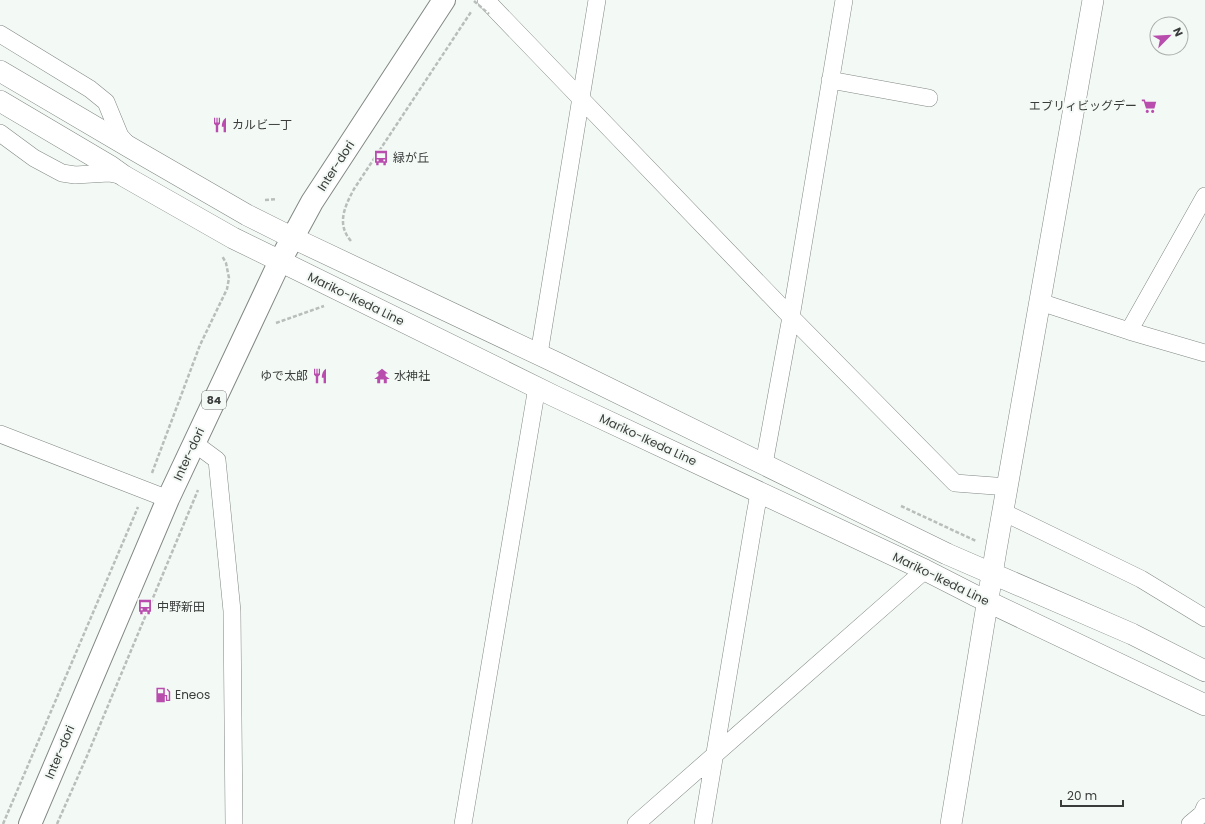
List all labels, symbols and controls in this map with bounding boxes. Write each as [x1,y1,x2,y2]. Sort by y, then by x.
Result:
north arrow [1149,16,1189,56]
text: N [1169,25,1187,39]
place label: エブリィビッグデー [1029,97,1137,114]
supermarket icon: エブリィビッグデー [1140,97,1158,115]
restaurant icon: カルビ一丁 [211,116,229,134]
place label: カルビ一丁 [232,116,292,133]
street label: Inter-dori [313,137,358,194]
bus stop icon: 緑が丘 [372,149,390,167]
place label: 緑が丘 [393,149,429,166]
street label: Mariko-Ikeda Line [305,268,407,329]
place label: ゆで太郎 [260,367,308,384]
restaurant icon: ゆで太郎 [311,367,329,385]
temple icon: 水神社 [373,367,391,385]
place label: 水神社 [394,367,430,384]
road number: 84 [202,391,226,409]
street label: Mariko-Ikeda Line [597,410,700,470]
street label: Inter-dori [169,424,208,483]
street label: Mariko-Ikeda Line [890,548,992,609]
bus stop icon: 中野新田 [136,598,154,616]
place label: 中野新田 [157,598,205,615]
fuel station icon: Eneos [154,686,172,704]
place label: Eneos [175,686,210,703]
street label: Inter-dori [41,722,78,781]
scale bar [1061,782,1123,808]
text: 20 m [1067,787,1097,804]

